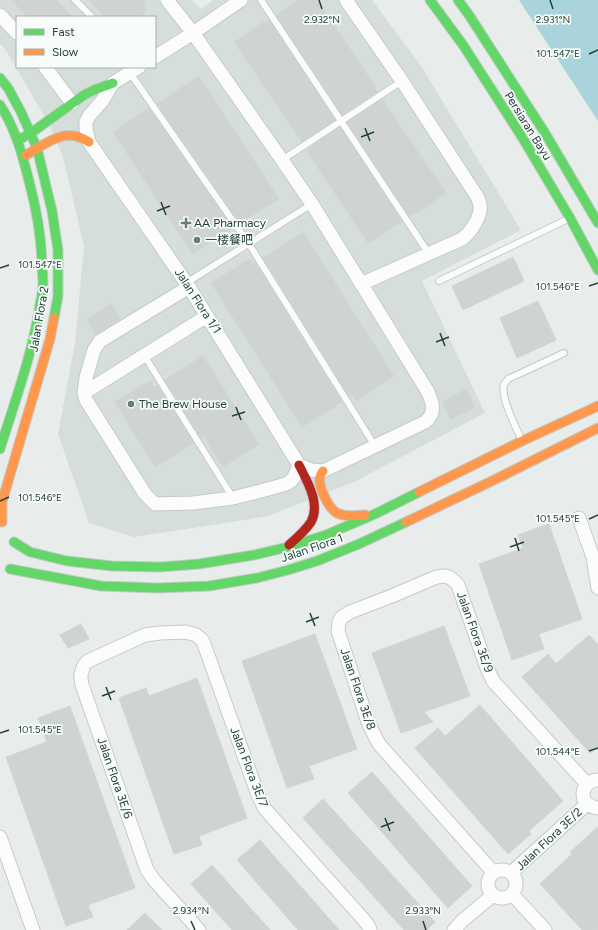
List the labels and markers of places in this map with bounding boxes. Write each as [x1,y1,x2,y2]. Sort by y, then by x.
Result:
place label: AA Pharmacy [194,216,267,230]
marker: AA Pharmacy [181,218,191,228]
place label: 一楼餐吧 [205,233,253,247]
marker: 一楼餐吧 [192,235,202,245]
place label: The Brew House [139,397,227,411]
marker: The Brew House [126,399,136,409]

